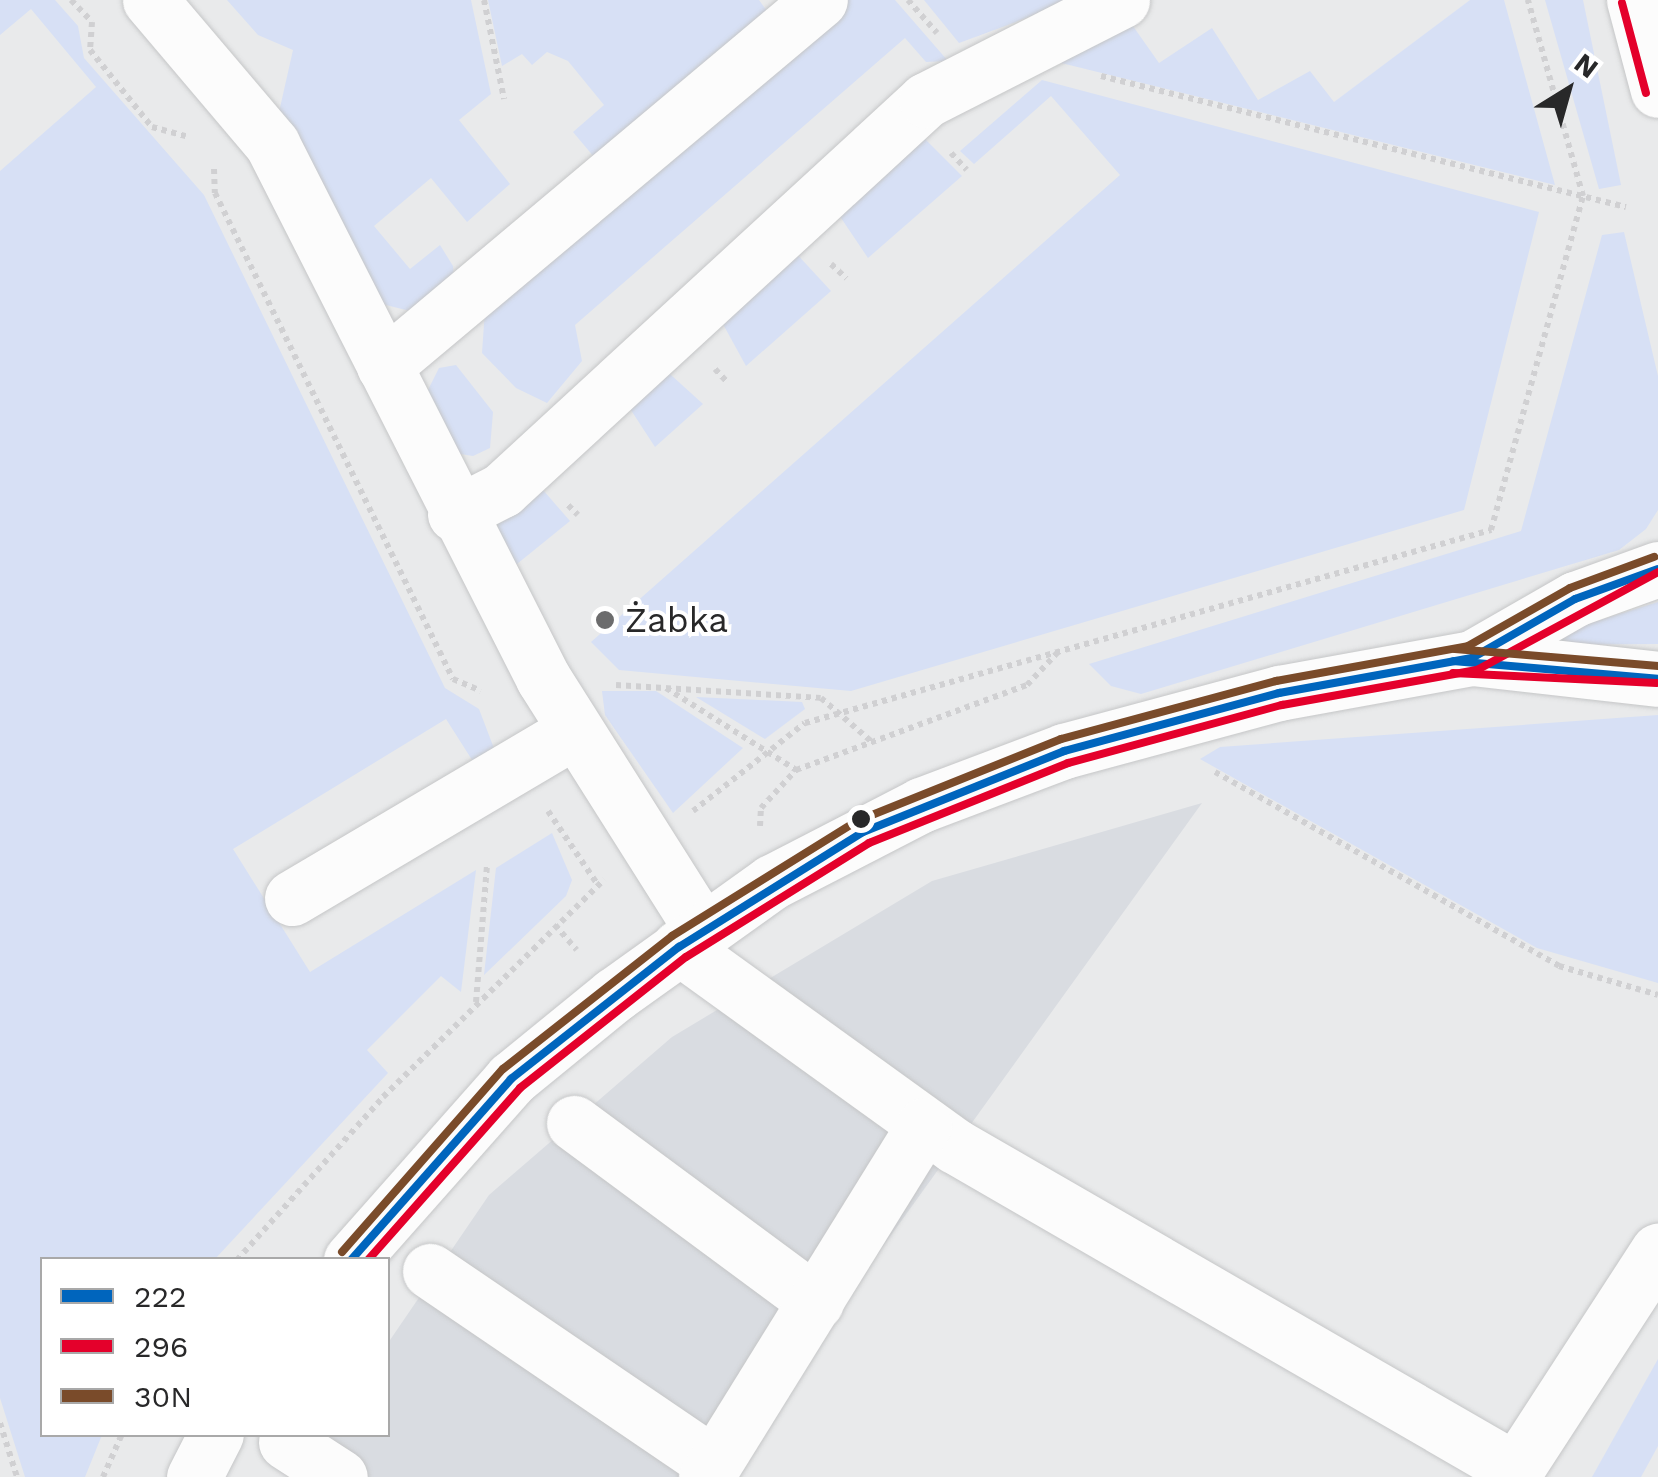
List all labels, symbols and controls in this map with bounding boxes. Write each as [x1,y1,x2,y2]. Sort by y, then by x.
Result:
north arrow [1518,40,1618,140]
text: N [1568,46,1605,85]
place label: Żabka [625,599,728,641]
marker: Żabka [594,609,616,631]
unlabelled marker [851,809,871,829]
legend [40,1257,390,1437]
text: 222 [134,1279,186,1314]
text: 296 [134,1329,188,1364]
text: 30N [134,1379,192,1414]

